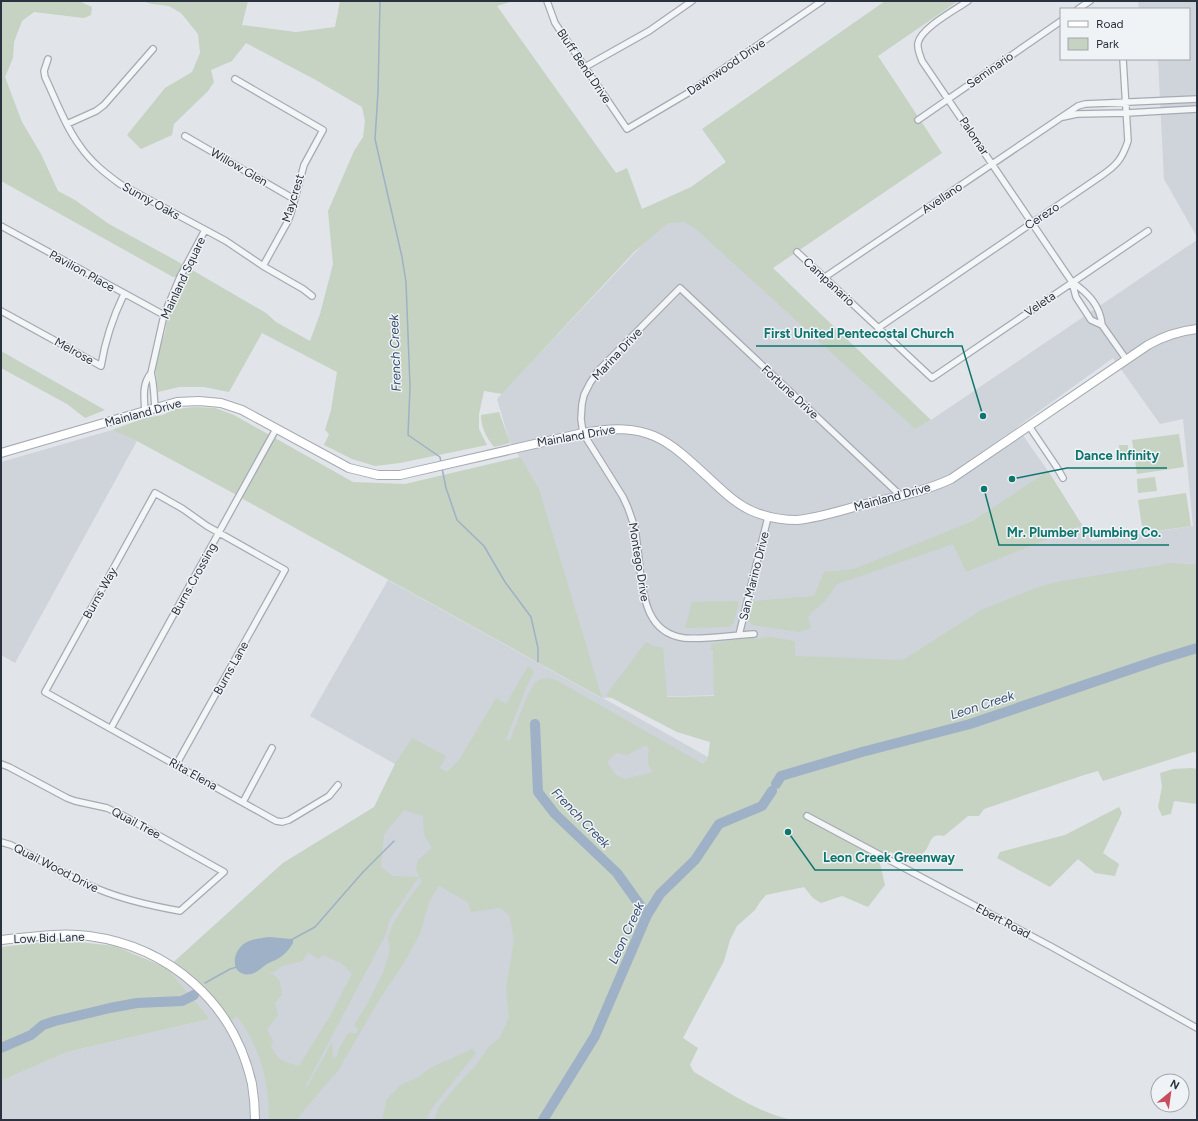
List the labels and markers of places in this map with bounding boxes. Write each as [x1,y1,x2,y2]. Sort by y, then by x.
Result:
callout: First United Pentecostal Church [756,321,962,346]
callout: Dance Infinity [1067,443,1167,468]
callout: Mr. Plumber Plumbing Co. [999,520,1169,545]
callout: Leon Creek Greenway [815,845,963,870]

